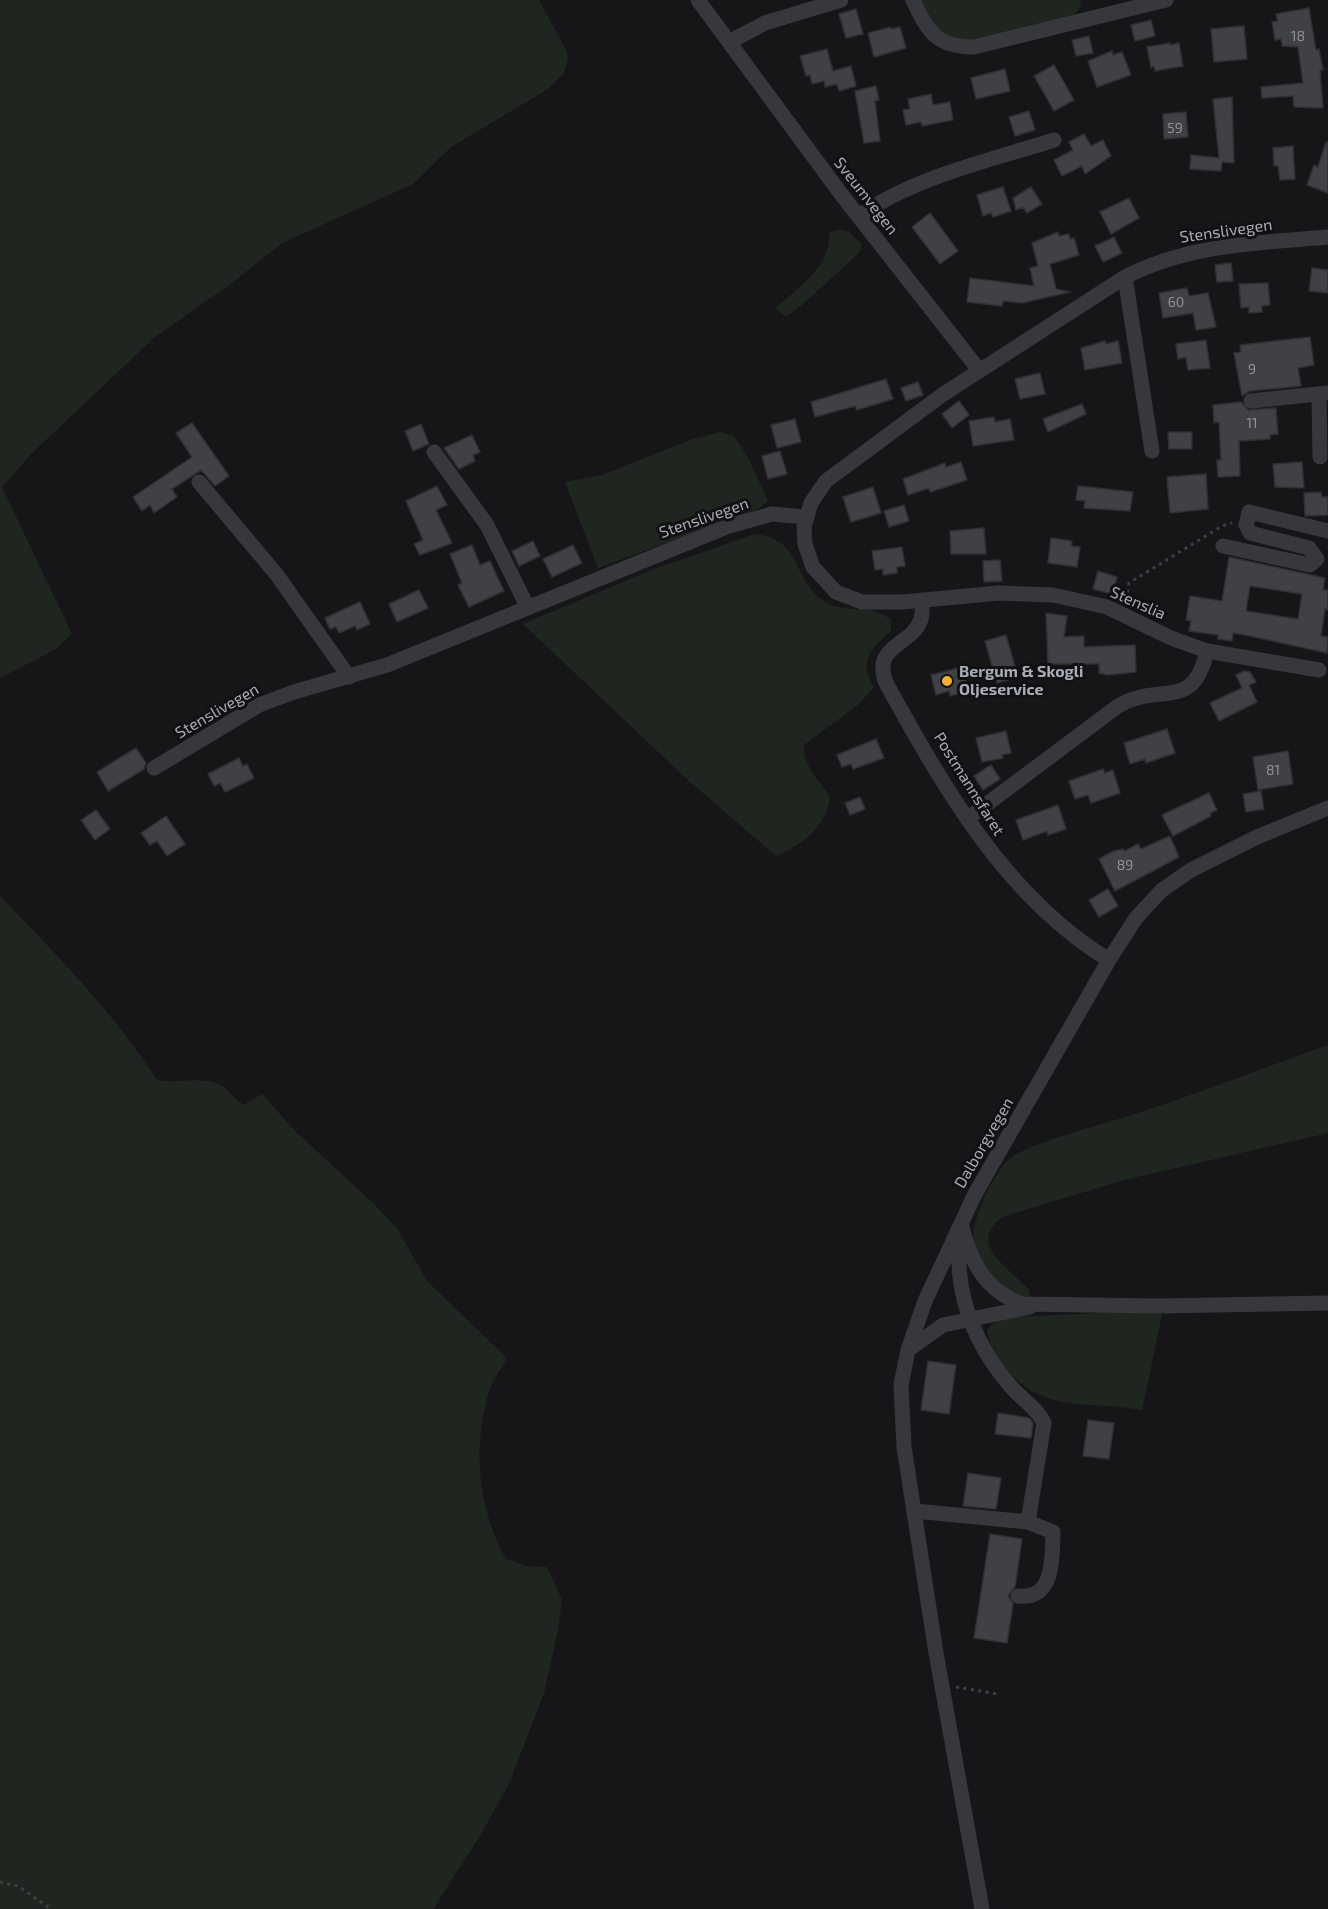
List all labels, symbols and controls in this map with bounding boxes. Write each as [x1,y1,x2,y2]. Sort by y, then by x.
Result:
house number: 18 [1291,28,1305,44]
house number: 59 [1167,120,1183,136]
street label: Sveumvegen [830,154,902,238]
street label: Stenslivegen [1178,215,1274,247]
house number: 60 [1168,294,1184,310]
house number: 9 [1248,361,1256,377]
house number: 11 [1246,415,1258,431]
street label: Stenslivegen [657,494,751,542]
street label: Stenslia [1107,582,1169,624]
place label: Bergum & Skogli Oljeservice [959,662,1084,700]
marker: Bergum & Skogli Oljeservice [940,674,954,688]
street label: Stenslivegen [172,679,262,743]
street label: Postmannsfaret [930,729,1008,839]
house number: 81 [1266,762,1280,778]
house number: 89 [1117,857,1133,873]
street label: Dalborgvegen [950,1094,1018,1192]

